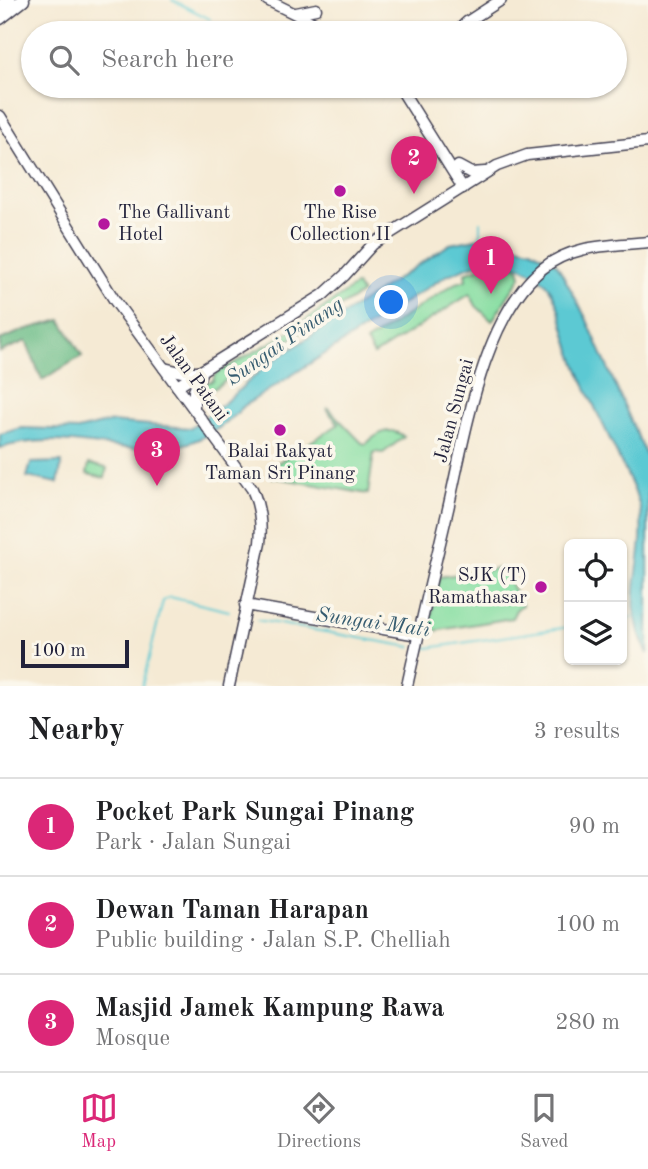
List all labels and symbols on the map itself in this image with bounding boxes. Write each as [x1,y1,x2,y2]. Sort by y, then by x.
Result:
pin: 2 [391,136,437,194]
marker: The Rise Collection II [332,183,348,199]
place label: The Gallivant Hotel [118,204,230,245]
place label: The Rise Collection II [289,204,391,245]
marker: The Gallivant Hotel [96,216,112,232]
pin: 1 [468,236,514,294]
your location [374,285,408,319]
water label: Sungai Pinang [223,294,347,390]
street label: Jalan Patani [155,331,231,425]
street label: Jalan Sungai [432,357,478,465]
marker: Balai Rakyat Taman Sri Pinang [272,422,288,438]
pin: 3 [134,428,180,486]
place label: Balai Rakyat Taman Sri Pinang [205,443,356,484]
place label: SJK (T) Ramathasar [428,566,527,608]
marker: SJK (T) Ramathasar [533,579,549,595]
water label: Sungai Mati [315,605,431,641]
scale bar [21,637,130,669]

